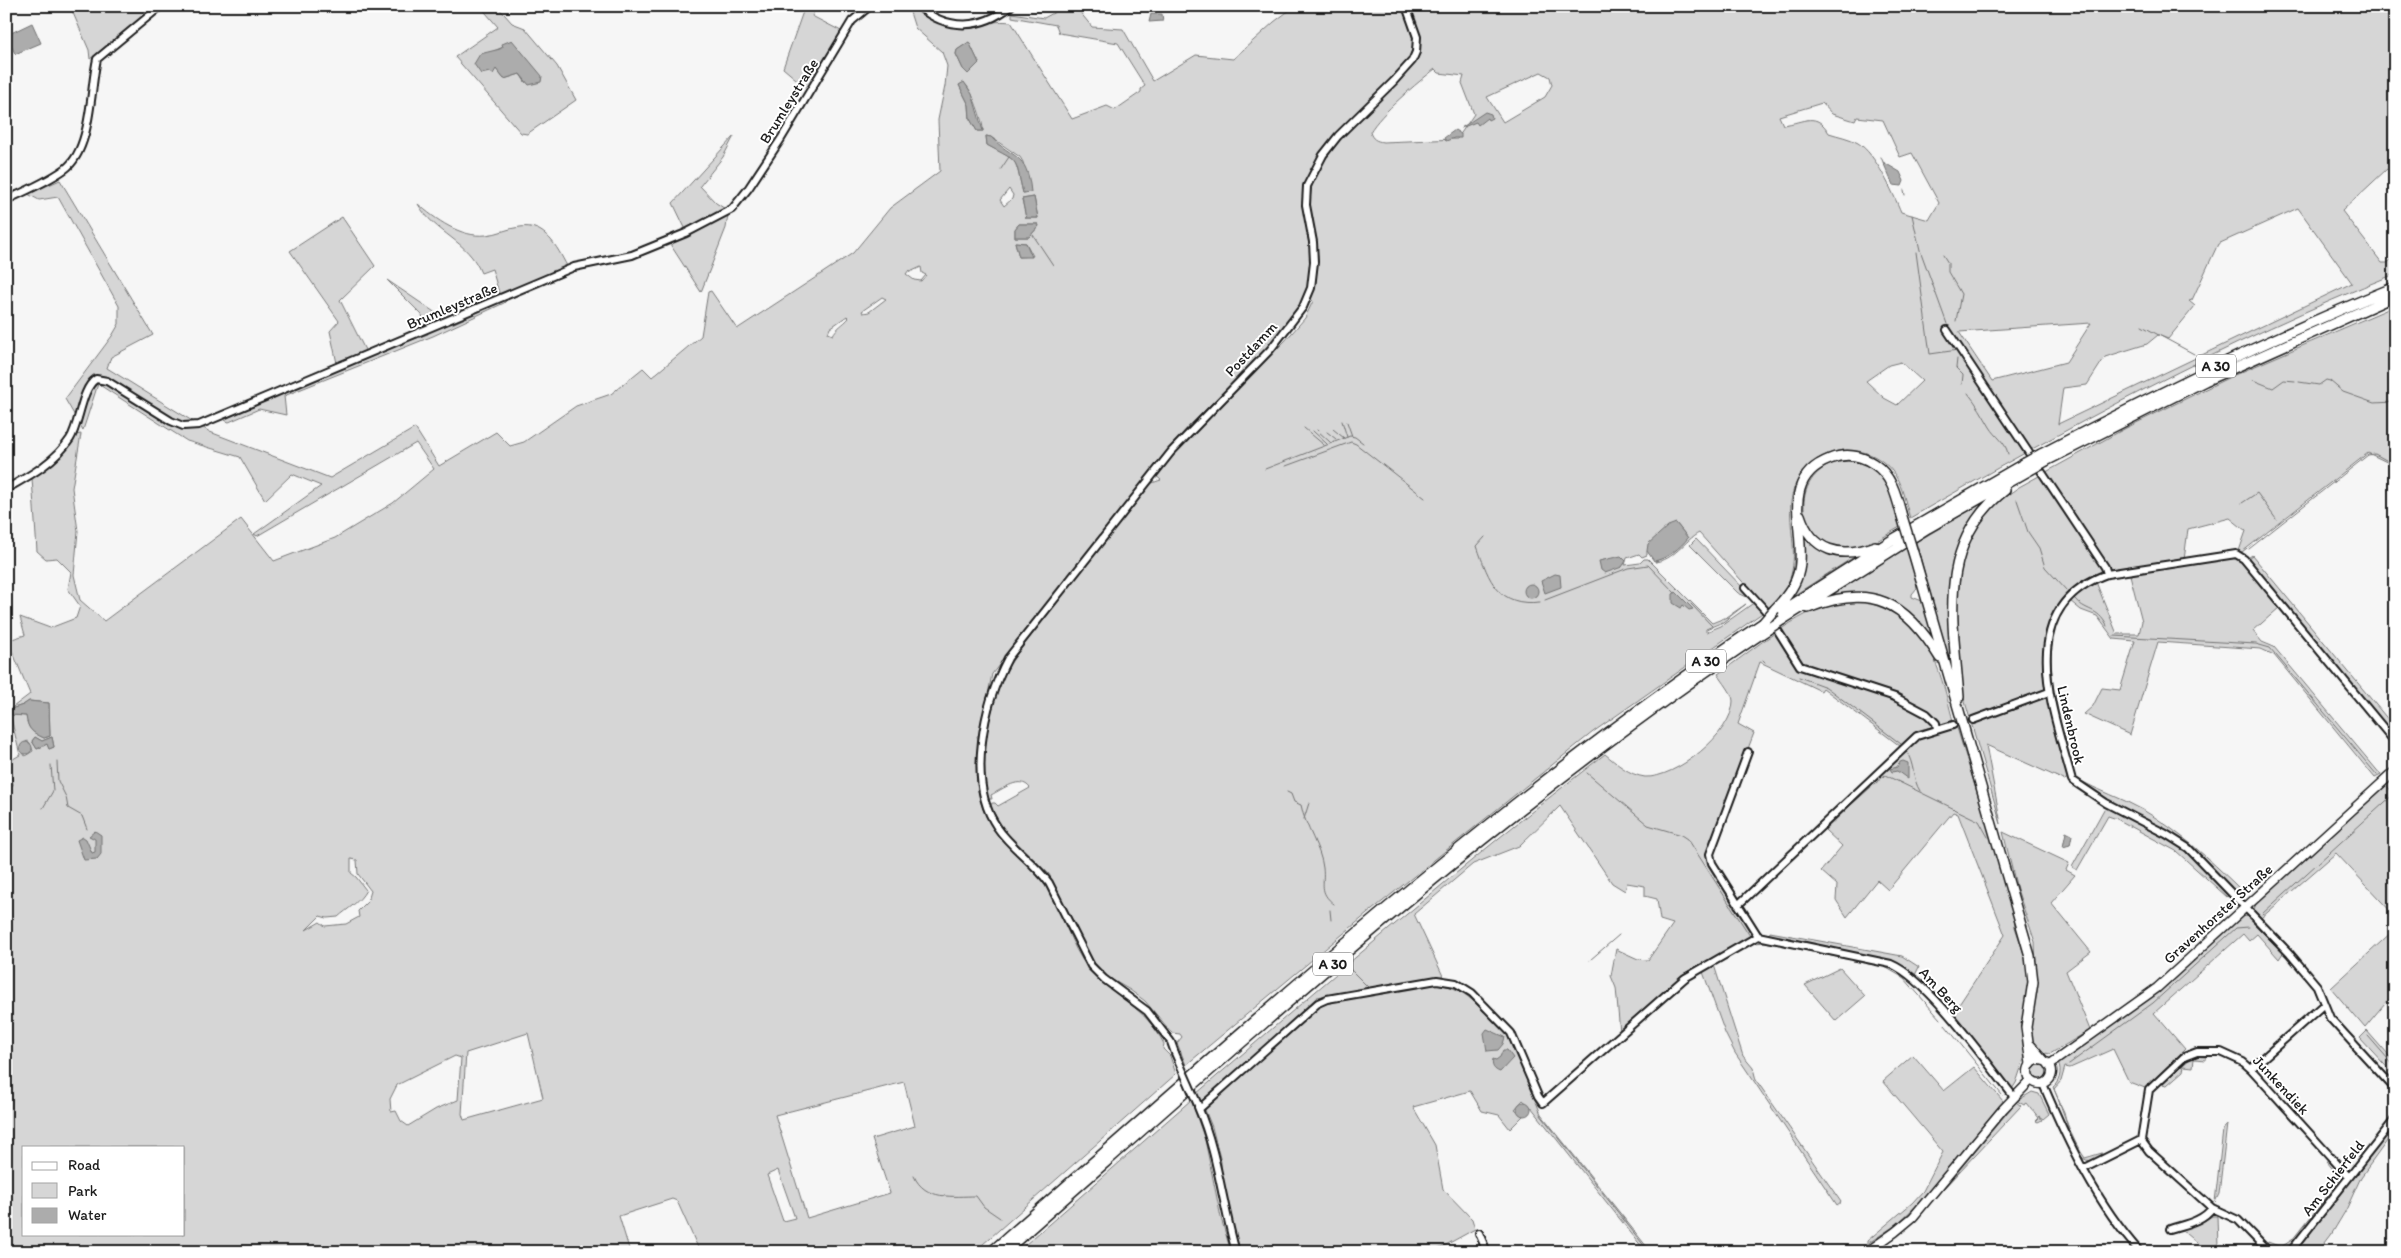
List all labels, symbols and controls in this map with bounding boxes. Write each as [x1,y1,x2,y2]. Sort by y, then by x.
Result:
street label: Brumleystraße [756,55,822,147]
street label: Brumleystraße [404,279,500,333]
street label: Postdamm [1221,318,1281,380]
road number: A 30 [2196,354,2236,378]
road number: A 30 [1686,649,1726,672]
street label: Lindenbrook [2053,684,2089,766]
street label: Gravenhorster Straße [2160,860,2276,968]
road number: A 30 [1313,952,1353,976]
street label: Am Berg [1915,963,1967,1017]
street label: Junkendiek [2249,1052,2313,1119]
street label: Am Schierfeld [2298,1136,2369,1219]
legend [22,1146,185,1236]
text: Road [68,1156,101,1174]
text: Park [68,1182,98,1200]
text: Water [68,1206,107,1224]

